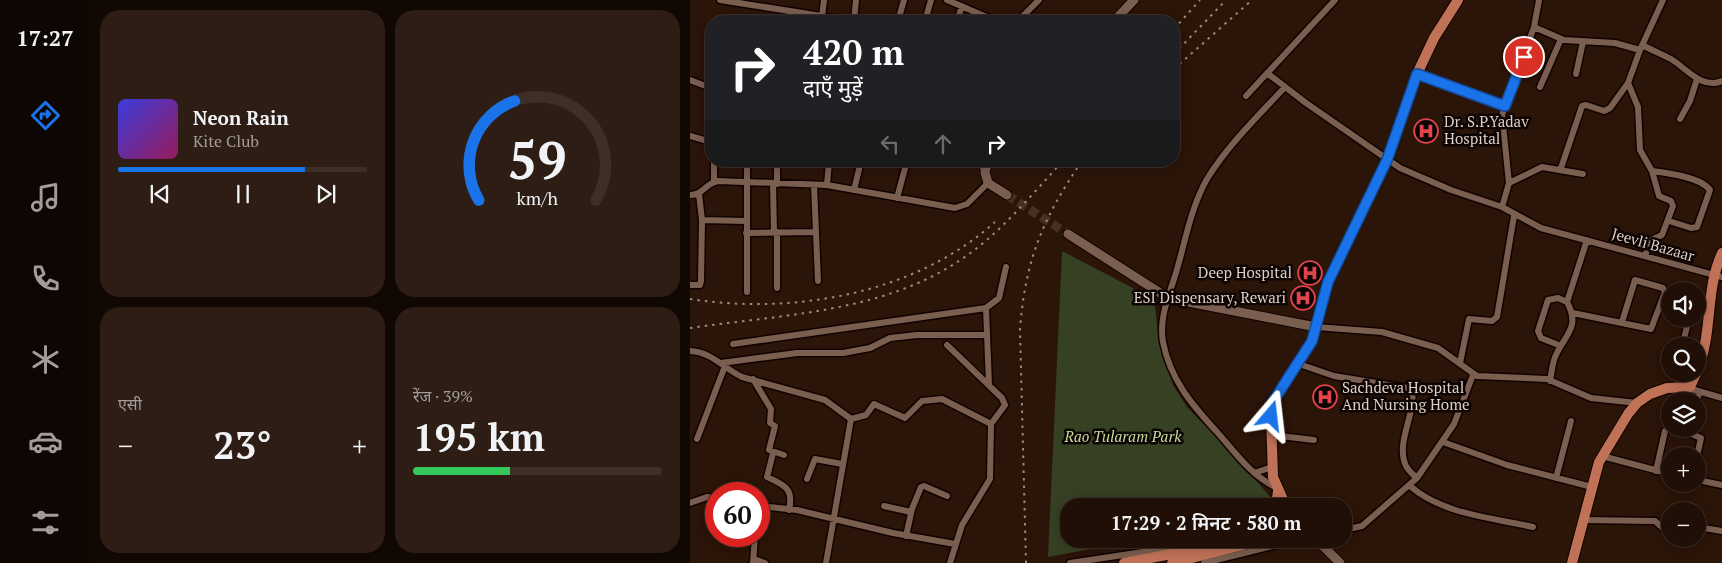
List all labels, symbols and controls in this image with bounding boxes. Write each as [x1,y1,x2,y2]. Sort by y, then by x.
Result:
text: 17:27 [16,23,74,52]
text: 420 m [803,29,904,75]
icon: right [720,35,785,100]
pin [1503,36,1545,78]
icon: arrive [1510,43,1538,71]
text: दाएँ मुड़ें [803,73,863,102]
icon: directions [28,98,63,133]
text: Neon Rain [193,105,289,130]
place label: Dr. S.P.Yadav Hospital [1444,111,1529,148]
hospital icon: Dr. S.P.Yadav Hospital [1413,118,1439,144]
text: 59 [508,125,567,194]
text: Kite Club [193,130,259,152]
icon: left [876,130,904,158]
icon: ahead [929,130,957,158]
icon: right [982,130,1010,158]
icon: music [28,180,63,215]
icon: previous [146,180,174,208]
icon: pause [229,180,257,208]
icon: next [312,180,340,208]
text: km/h [517,186,559,210]
street label: Jeevli Bazaar [1610,223,1697,265]
hospital icon: Deep Hospital [1297,260,1323,286]
icon: phone [28,261,63,296]
place label: Deep Hospital [1198,262,1292,282]
map controls [1661,282,1706,547]
button: sound [1661,282,1706,327]
hospital icon: ESI Dispensary, Rewari [1290,285,1316,311]
place label: ESI Dispensary, Rewari [1134,287,1286,307]
button: search [1661,337,1706,382]
icon: climate [28,342,63,377]
place label: Sachdeva Hospital And Nursing Home [1342,377,1470,414]
hospital icon: Sachdeva Hospital And Nursing Home [1312,384,1338,410]
text: रेंज · 39% [413,385,473,407]
position arrow [1244,389,1296,441]
button: layers [1661,392,1706,437]
text: एसी [118,393,142,415]
text: 195 km [413,412,545,462]
text: 23° [213,420,272,470]
icon: car [28,424,63,459]
park label: Rao Tularam Park [1064,426,1182,446]
text: − [118,427,133,464]
text: + [352,427,367,464]
button: + [1661,447,1706,492]
speed limit sign: 60 [705,482,770,547]
button: − [1661,502,1706,547]
icon: filters [28,505,63,540]
text: 17:29 · 2 मिनट · 580 m [1111,510,1301,535]

